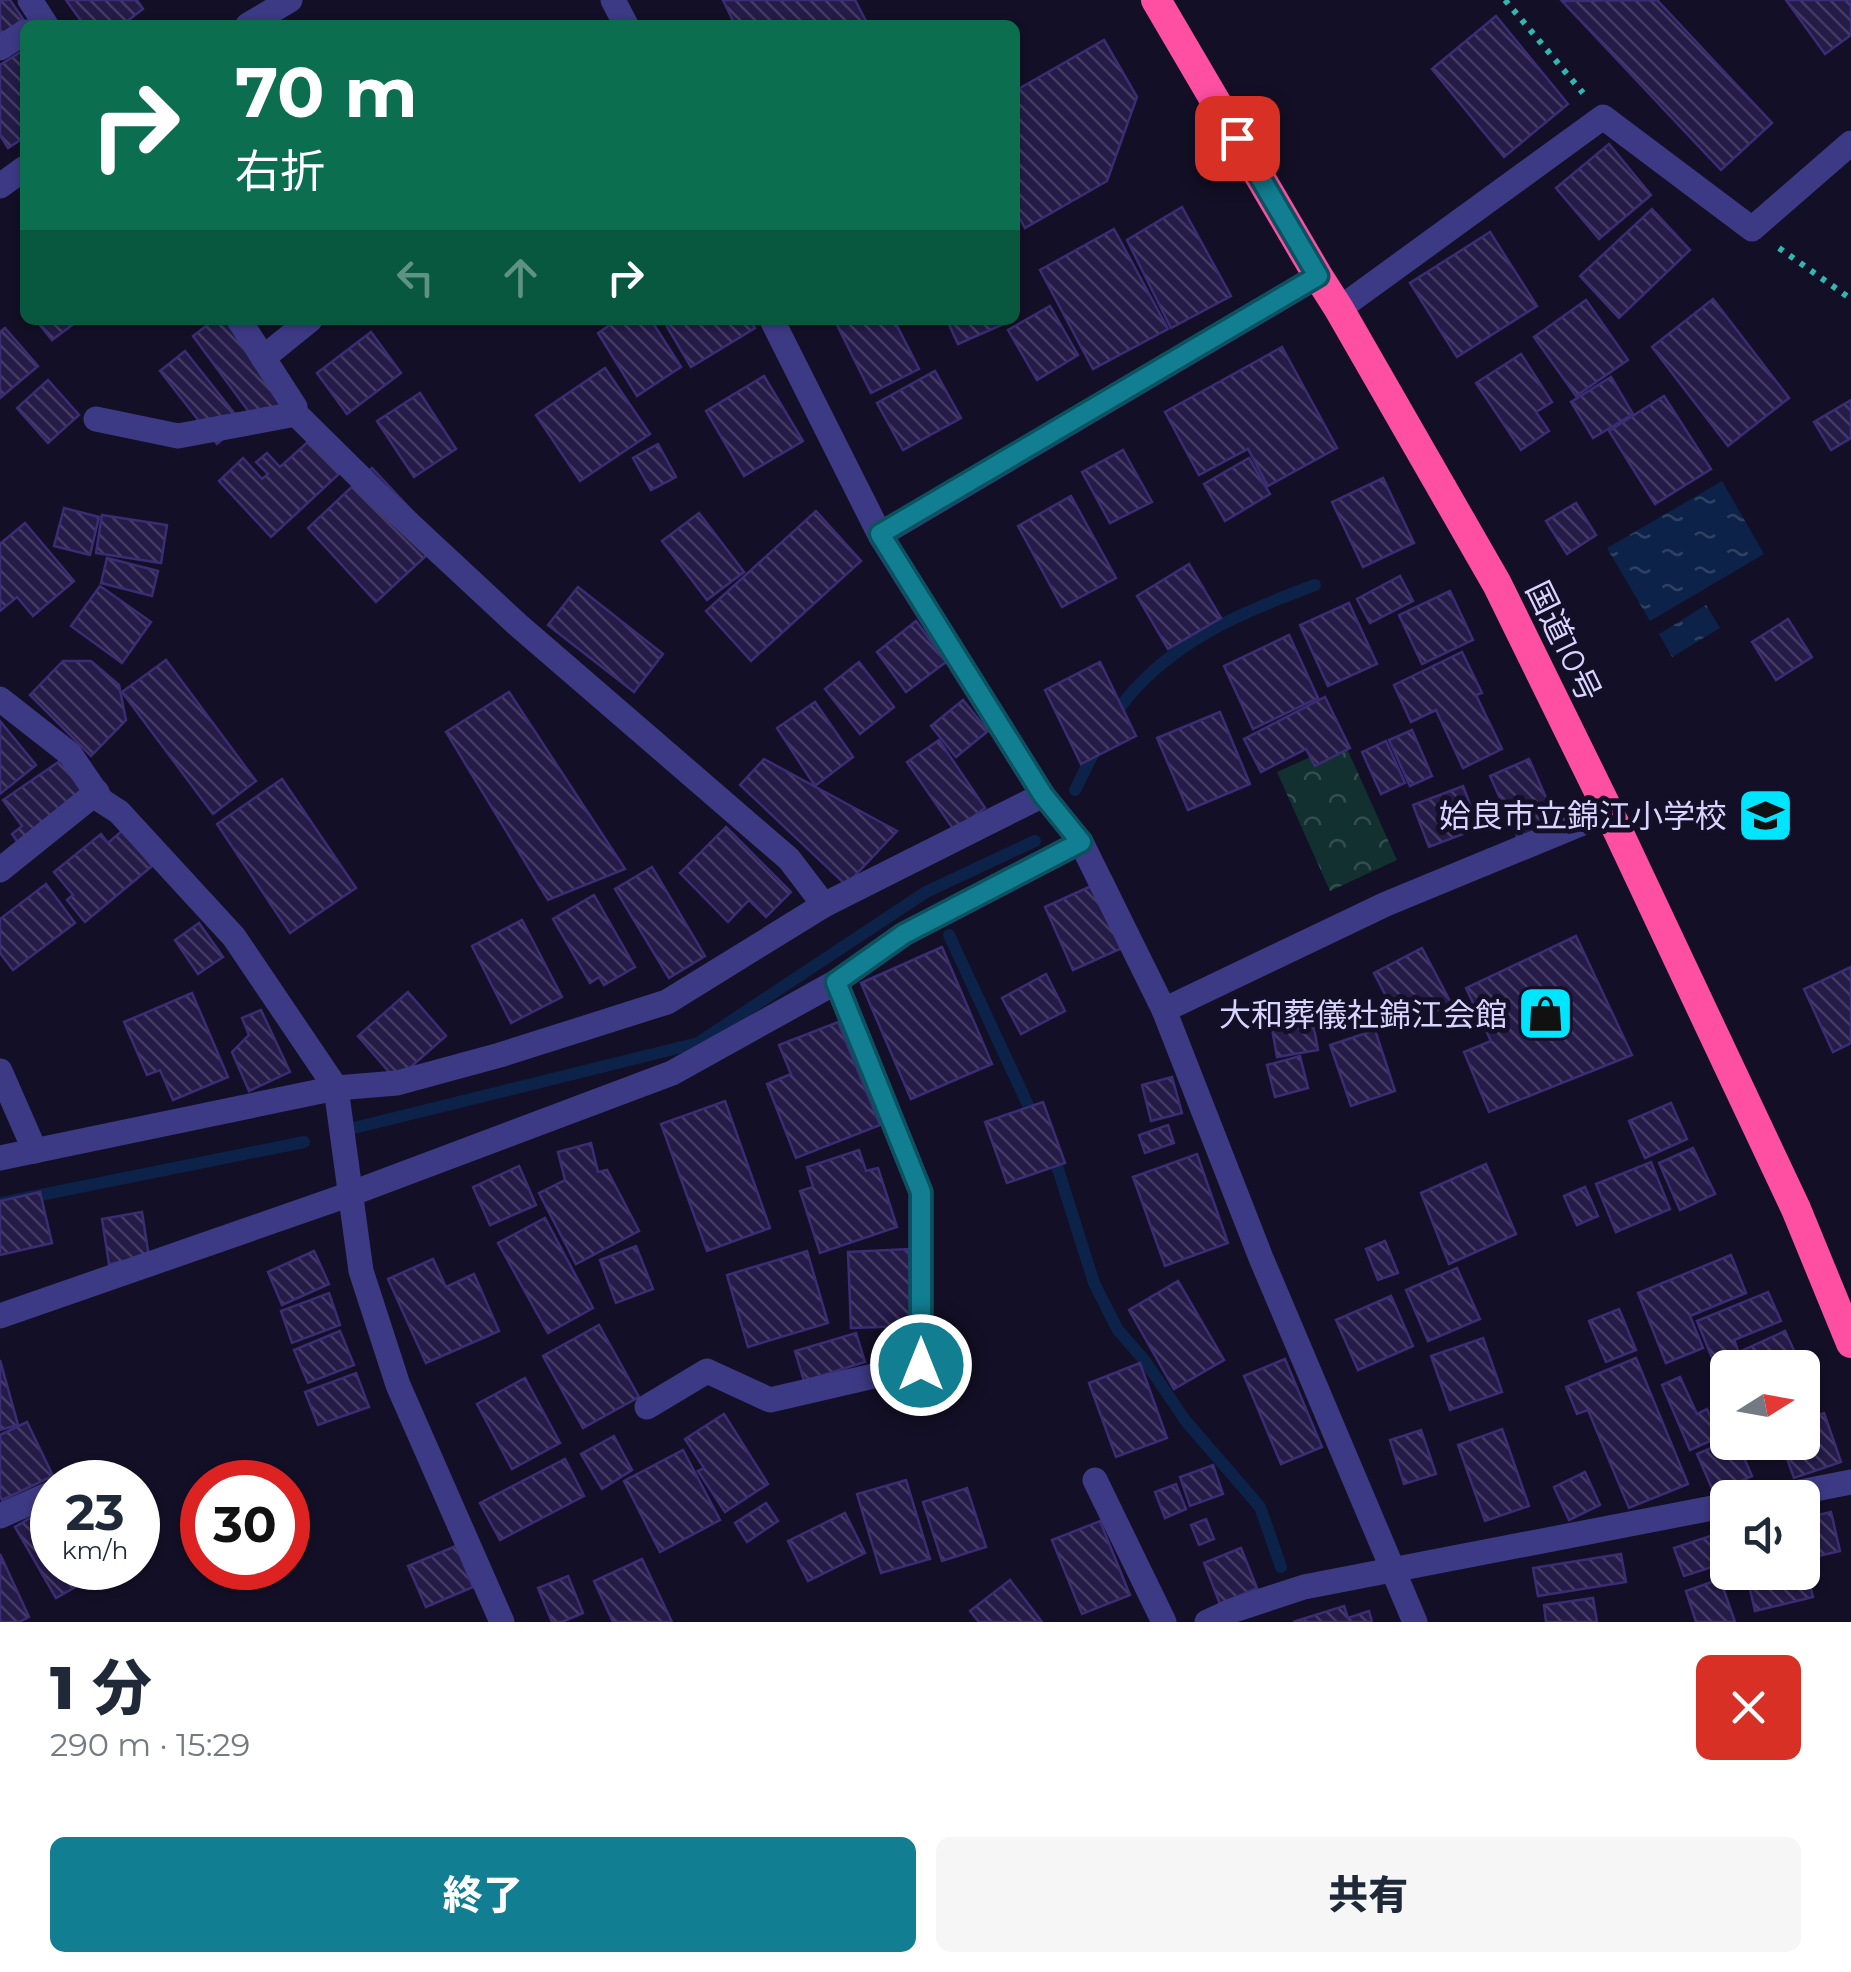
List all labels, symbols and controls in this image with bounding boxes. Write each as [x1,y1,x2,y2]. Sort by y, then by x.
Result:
text: 70 m [235,49,418,135]
icon: right [70,60,200,190]
pin [1195,96,1280,181]
icon: arrive [1210,111,1265,166]
text: 右折 [235,143,325,198]
icon: left [388,250,443,305]
icon: ahead [493,250,548,305]
icon: right [598,250,653,305]
street label: 国道10号 [1518,575,1610,707]
school or university icon: 姶良市立錦江小学校 [1736,785,1796,845]
place label: 姶良市立錦江小学校 [1439,796,1727,835]
shop icon: 大和葬儀社錦江会館 [1516,984,1576,1044]
place label: 大和葬儀社錦江会館 [1219,995,1507,1034]
position arrow [869,1313,973,1417]
north arrow [1710,1350,1820,1460]
map controls [1710,1350,1820,1590]
speed limit sign: 30 [180,1460,310,1590]
button: sound [1710,1480,1820,1590]
text: 23 [65,1482,125,1543]
text: km/h [62,1535,128,1565]
text: 1 分 [50,1651,152,1724]
button: close [1696,1655,1801,1760]
text: 290 m · 15:29 [50,1725,250,1764]
button: 終了 [50,1837,916,1952]
button: 共有 [936,1837,1801,1952]

